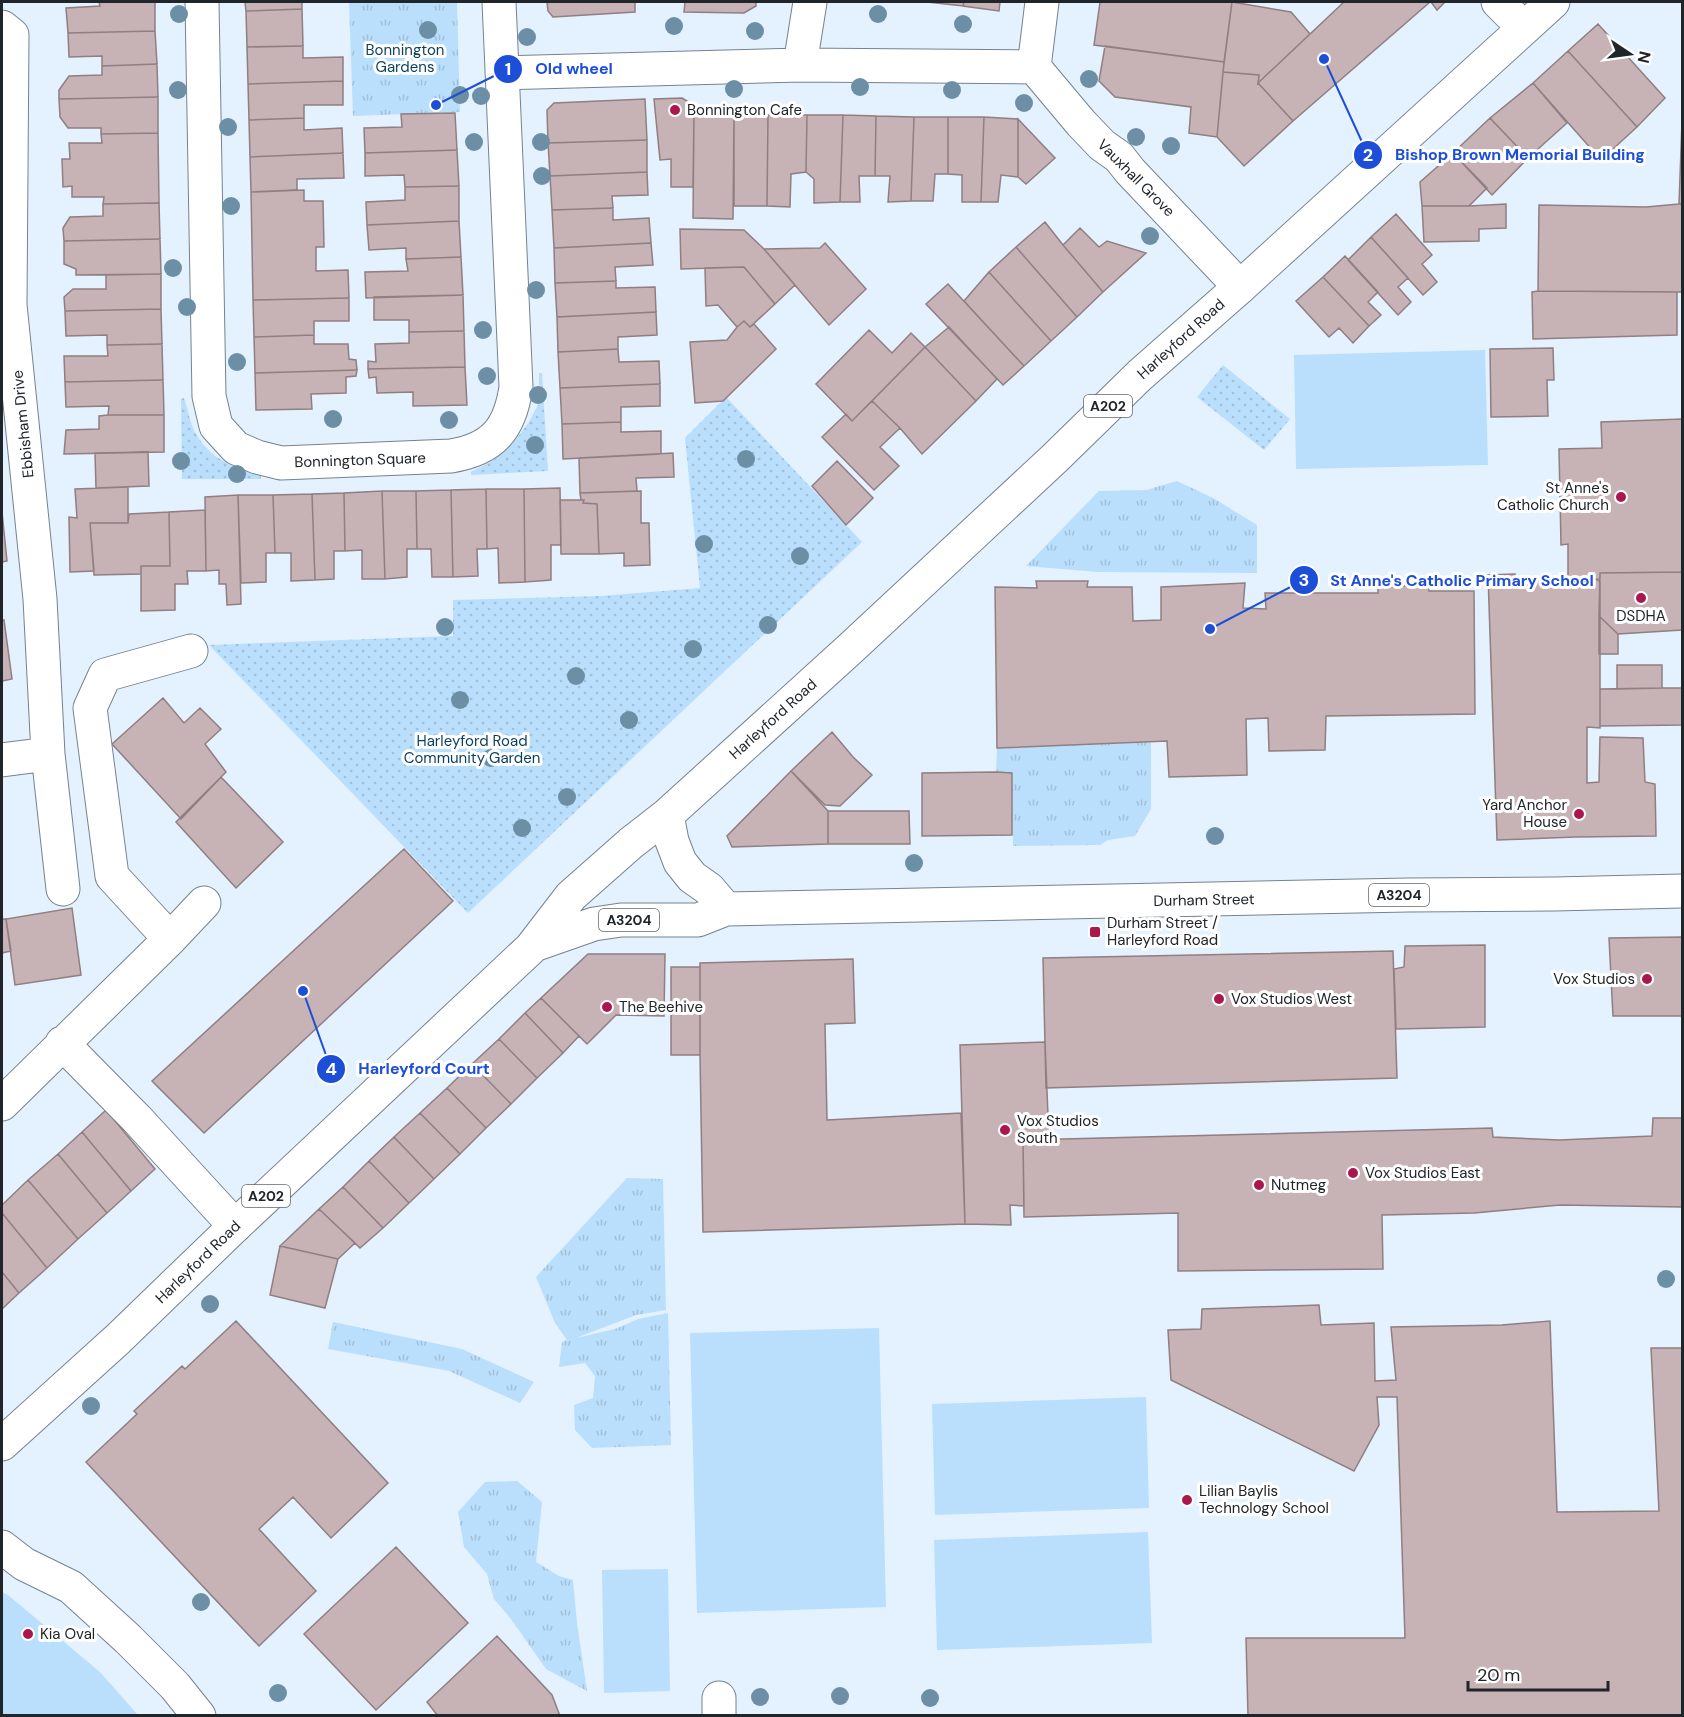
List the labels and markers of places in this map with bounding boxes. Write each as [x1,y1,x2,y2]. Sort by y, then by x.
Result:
callout: Old wheel [493,52,625,86]
place label: Bonnington Cafe [687,100,802,120]
marker: Bonnington Cafe [668,103,682,117]
callout: Bishop Brown Memorial Building [1353,138,1657,172]
place label: St Anne's Catholic Church [1497,478,1609,515]
marker: St Anne's Catholic Church [1614,490,1628,504]
callout: St Anne's Catholic Primary School [1289,563,1606,597]
marker: DSDHA [1634,591,1648,605]
place label: DSDHA [1616,606,1666,626]
place label: Yard Anchor House [1482,795,1567,832]
marker: Yard Anchor House [1572,807,1586,821]
place label: Durham Street / Harleyford Road [1107,913,1218,950]
marker: Durham Street / Harleyford Road [1088,925,1102,939]
place label: Vox Studios [1553,969,1635,989]
marker: Vox Studios [1640,972,1654,986]
place label: Vox Studios West [1231,989,1352,1009]
marker: Vox Studios West [1212,992,1226,1006]
place label: The Beehive [619,997,703,1017]
marker: The Beehive [600,1000,614,1014]
callout: Harleyford Court [316,1052,502,1086]
place label: Vox Studios South [1017,1111,1099,1148]
marker: Vox Studios South [998,1123,1012,1137]
place label: Vox Studios East [1365,1163,1481,1183]
marker: Vox Studios East [1346,1166,1360,1180]
place label: Nutmeg [1271,1175,1326,1195]
marker: Nutmeg [1252,1178,1266,1192]
place label: Lilian Baylis Technology School [1199,1481,1329,1518]
marker: Lilian Baylis Technology School [1180,1493,1194,1507]
place label: Kia Oval [40,1624,95,1644]
marker: Kia Oval [21,1627,35,1641]

